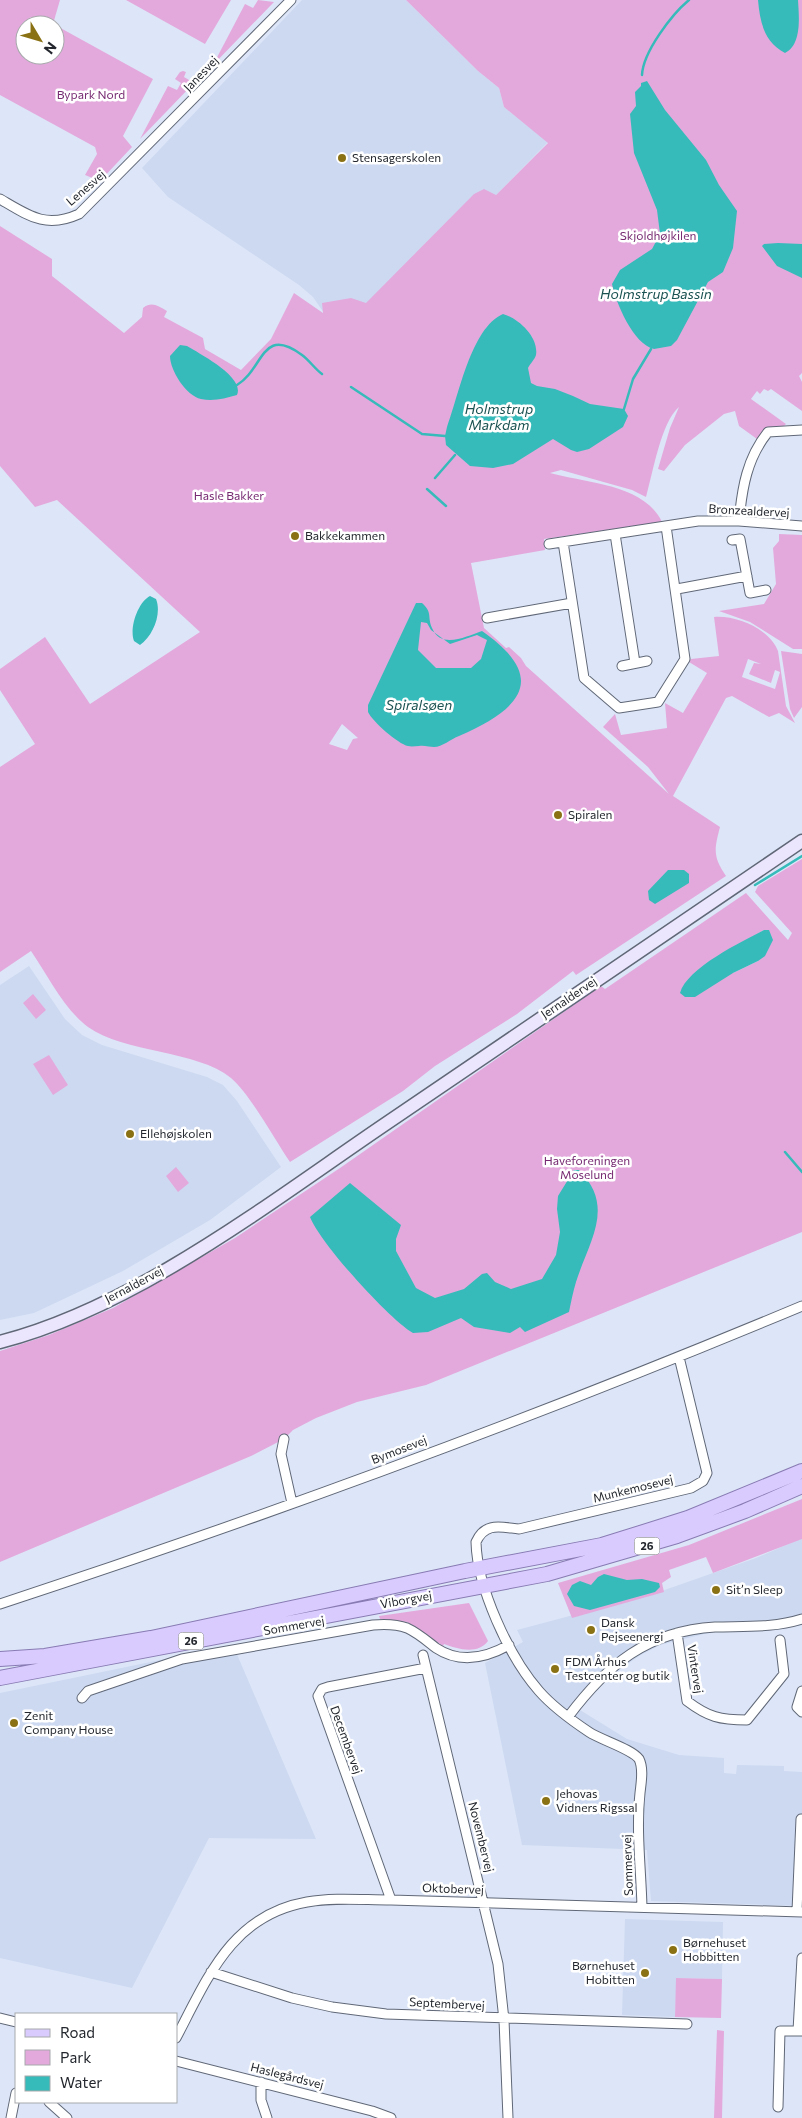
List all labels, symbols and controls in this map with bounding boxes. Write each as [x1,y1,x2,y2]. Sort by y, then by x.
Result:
north arrow [15,15,65,65]
text: N [41,39,61,58]
street label: Janesvej [180,53,221,95]
park label: Bypark Nord [57,87,125,101]
place label: Stensagerskolen [352,150,441,164]
marker: Stensagerskolen [336,152,348,164]
street label: Lenesvej [63,167,108,208]
park label: Skjoldhøjkilen [620,228,696,242]
water label: Holmstrup Bassin [600,285,712,302]
water label: Holmstrup Markdam [465,400,533,433]
park label: Hasle Bakker [194,488,264,502]
street label: Bronzealdervej [708,501,790,519]
place label: Bakkekammen [305,528,385,542]
marker: Bakkekammen [289,530,301,542]
water label: Spiralsøen [386,696,452,713]
place label: Spiralen [568,807,612,821]
marker: Spiralen [552,809,564,821]
street label: Jernaldervej [538,973,600,1022]
place label: Ellehøjskolen [140,1126,212,1140]
marker: Ellehøjskolen [124,1128,136,1140]
park label: Haveforeningen Moselund [544,1153,630,1181]
street label: Jernaldervej [102,1263,166,1306]
street label: Bymosevej [369,1432,428,1466]
street label: Munkemosevej [591,1471,674,1505]
road number: 26 [634,1538,660,1554]
place label: Sit’n Sleep [726,1582,783,1596]
marker: Sit’n Sleep [710,1584,722,1596]
street label: Viborgvej [379,1588,433,1610]
street label: Sommervej [262,1613,325,1637]
place label: Dansk Pejseenergi [601,1615,663,1643]
marker: Dansk Pejseenergi [585,1624,597,1636]
road number: 26 [178,1632,204,1650]
street label: Vintervej [685,1643,707,1694]
place label: FDM Århus Testcenter og butik [565,1654,671,1682]
marker: FDM Århus Testcenter og butik [549,1663,561,1675]
street label: Decembervej [328,1704,366,1776]
place label: Zenit Company House [24,1708,113,1736]
marker: Zenit Company House [8,1717,20,1729]
place label: Jehovas Vidners Rigssal [556,1786,638,1814]
marker: Jehovas Vidners Rigssal [540,1795,552,1807]
street label: Novembervej [466,1800,498,1874]
street label: Sommervej [619,1834,635,1896]
street label: Oktobervej [422,1880,484,1896]
place label: Børnehuset Hobbitten [683,1935,746,1963]
marker: Børnehuset Hobbitten [667,1944,679,1956]
place label: Børnehuset Hobitten [572,1958,635,1986]
marker: Børnehuset Hobitten [639,1967,651,1979]
street label: Septembervej [409,1994,485,2012]
legend [15,2013,178,2103]
text: Road [60,2023,95,2041]
text: Park [60,2048,91,2066]
street label: Haslegårdsvej [249,2059,325,2091]
text: Water [60,2073,102,2091]

